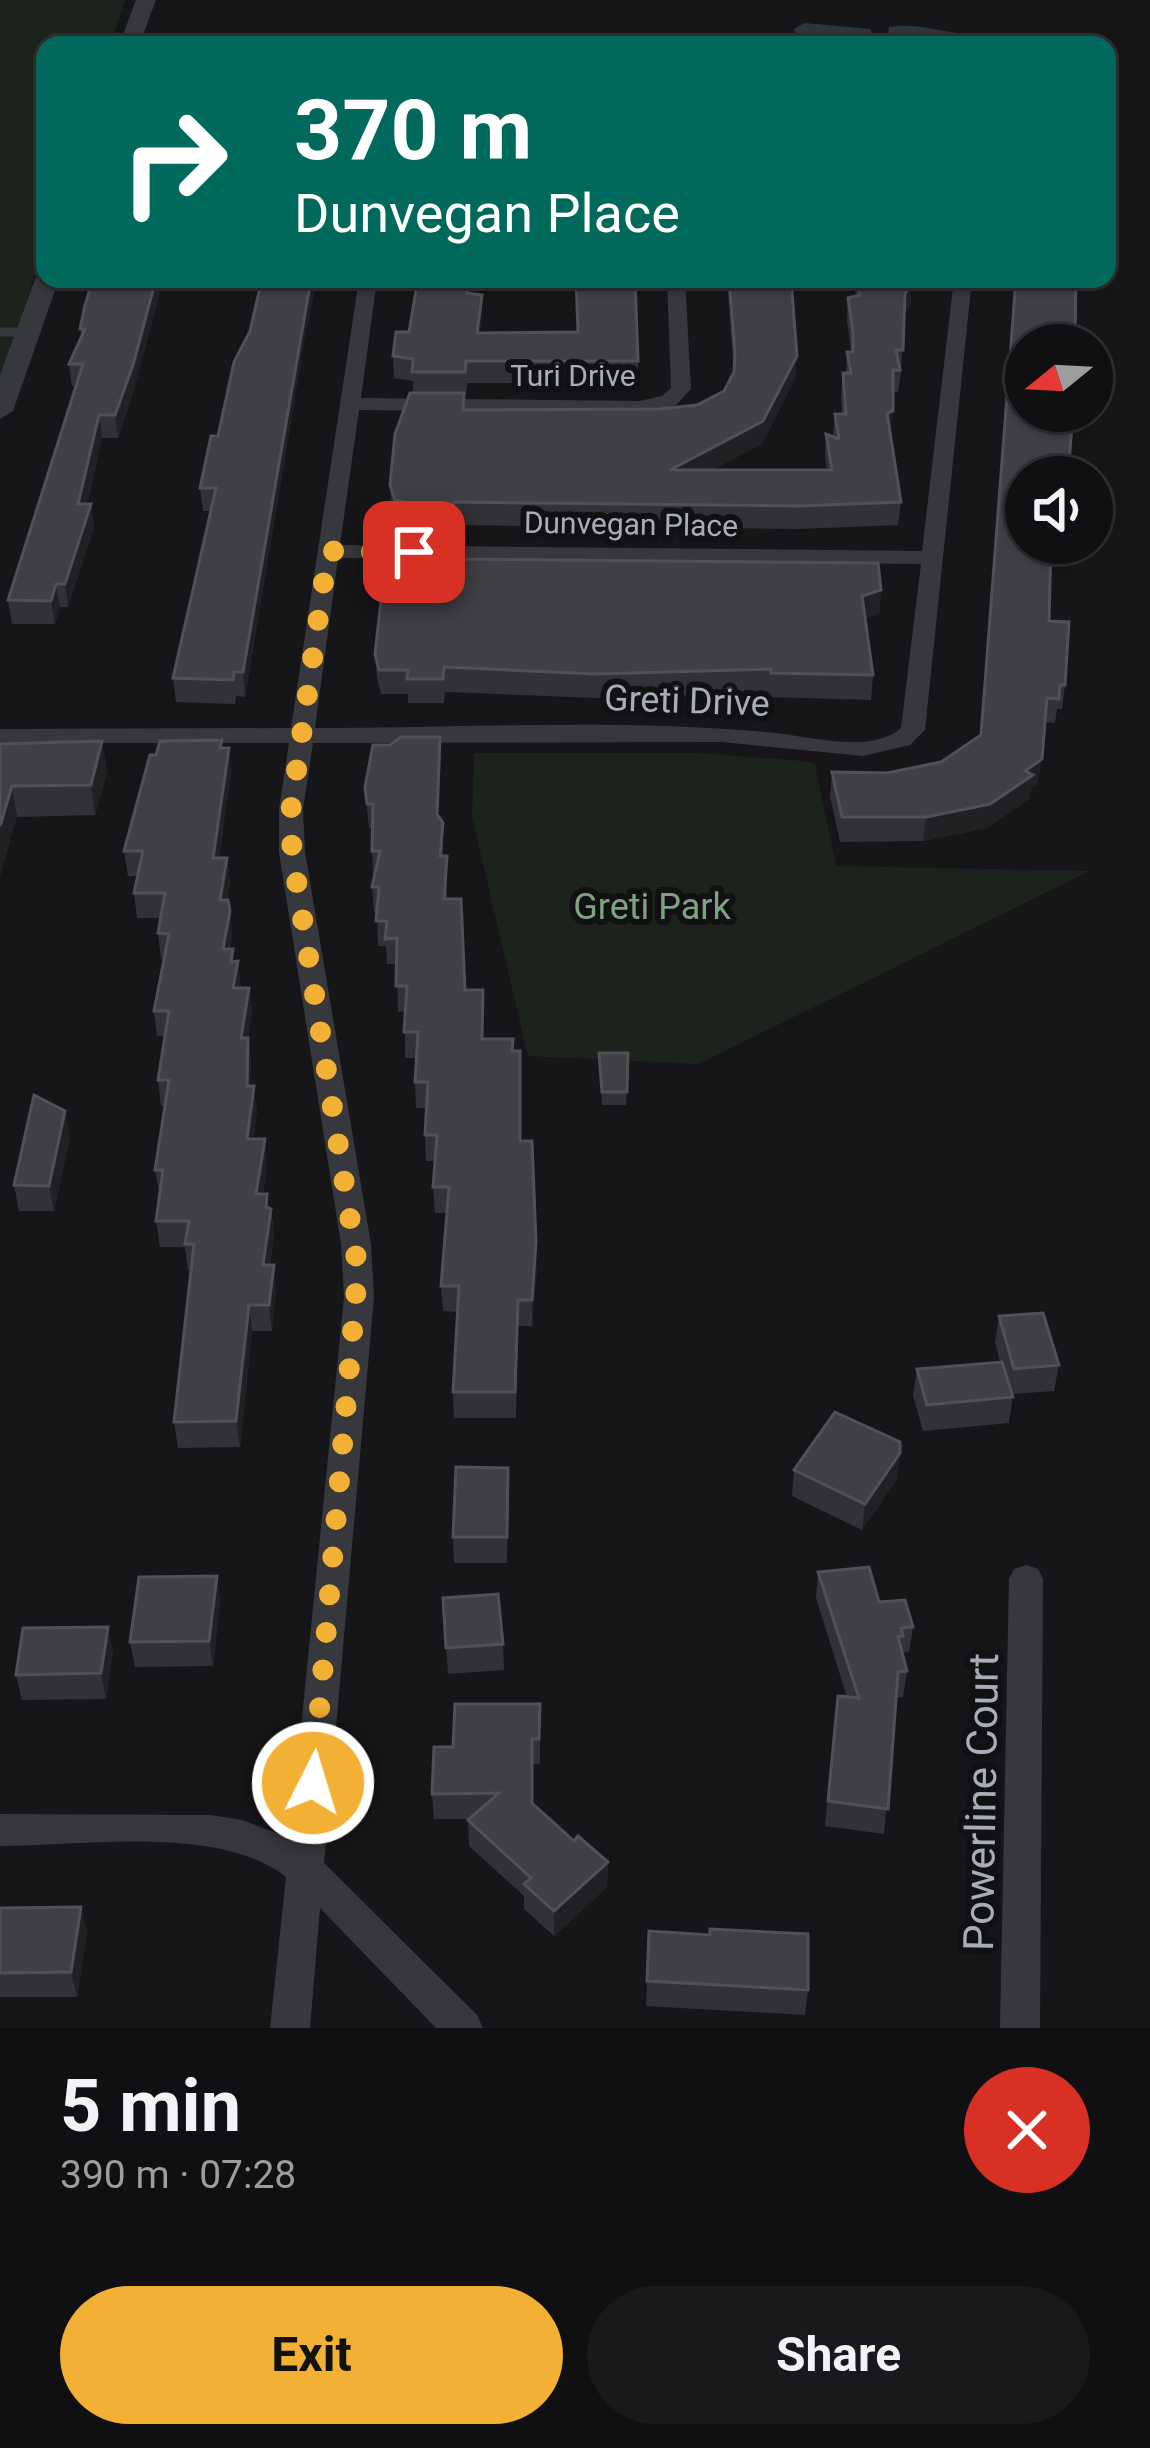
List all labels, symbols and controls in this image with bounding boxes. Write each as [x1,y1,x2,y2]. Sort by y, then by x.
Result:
text: 370 m [294,81,532,180]
icon: right [96,84,252,240]
text: Dunvegan Place [294,182,680,245]
north arrow [1005,324,1113,432]
map controls [1005,324,1113,564]
street label: Turi Drive [510,358,636,393]
button: sound [1005,456,1113,564]
pin [363,501,465,603]
street label: Dunvegan Place [524,505,738,543]
icon: arrive [381,519,447,585]
street label: Greti Drive [603,677,771,725]
park label: Greti Park [573,886,731,928]
street label: Powerline Court [954,1653,1008,1951]
position arrow [250,1720,376,1846]
text: 5 min [60,2064,241,2149]
button: close [964,2067,1090,2193]
text: 390 m · 07:28 [60,2152,296,2198]
button: Exit [60,2286,563,2424]
button: Share [587,2286,1090,2424]

